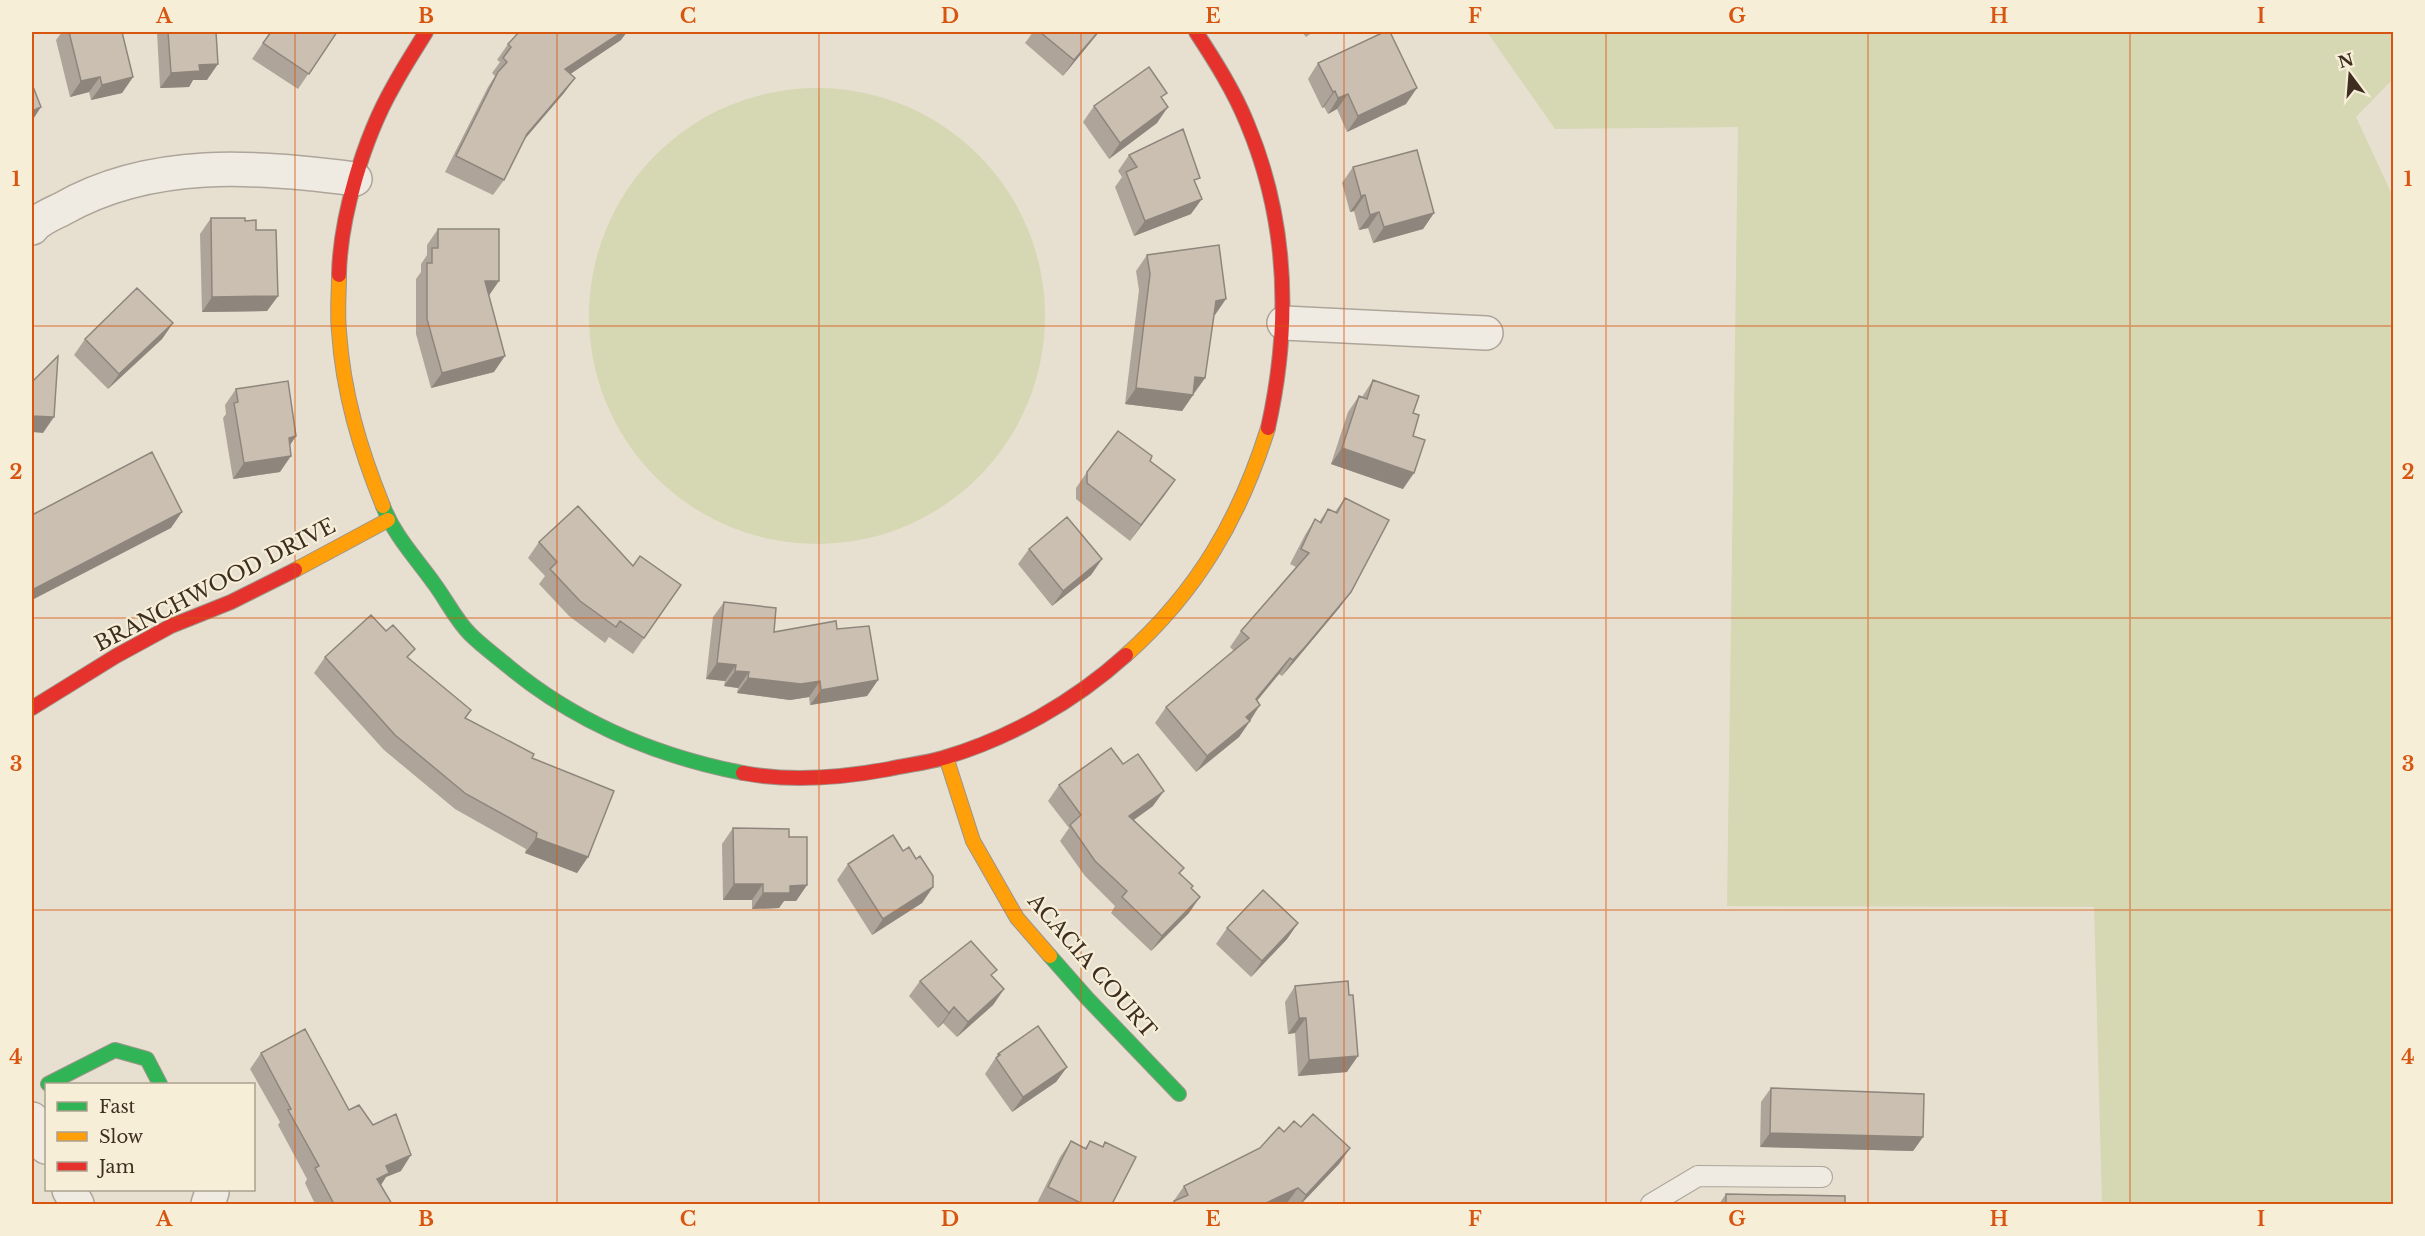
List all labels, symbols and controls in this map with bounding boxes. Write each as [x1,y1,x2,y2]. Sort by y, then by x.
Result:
text: A [155,4,173,28]
text: B [418,4,434,28]
text: C [680,4,696,28]
text: D [941,4,959,28]
text: E [1205,4,1221,28]
text: F [1468,4,1482,28]
text: G [1728,4,1746,28]
text: H [1990,4,2009,28]
text: I [2257,4,2265,28]
north arrow [2320,45,2380,105]
text: N [2336,49,2356,72]
text: 1 [12,167,21,191]
text: 1 [2404,167,2413,191]
text: 2 [9,460,23,484]
text: 2 [2401,460,2415,484]
street label: BRANCHWOOD DRIVE [90,513,340,657]
text: 3 [10,752,22,776]
text: 3 [2402,752,2414,776]
street label: ACACIA COURT [1022,888,1162,1044]
text: 4 [9,1045,23,1069]
text: 4 [2401,1045,2415,1069]
legend [45,1083,255,1191]
text: Fast [99,1096,136,1118]
text: Slow [99,1126,144,1148]
text: Jam [97,1156,135,1178]
text: A [155,1207,173,1231]
text: B [418,1207,434,1231]
text: C [680,1207,696,1231]
text: D [941,1207,959,1231]
text: E [1205,1207,1221,1231]
text: F [1468,1207,1482,1231]
text: G [1728,1207,1746,1231]
text: H [1990,1207,2009,1231]
text: I [2257,1207,2265,1231]

